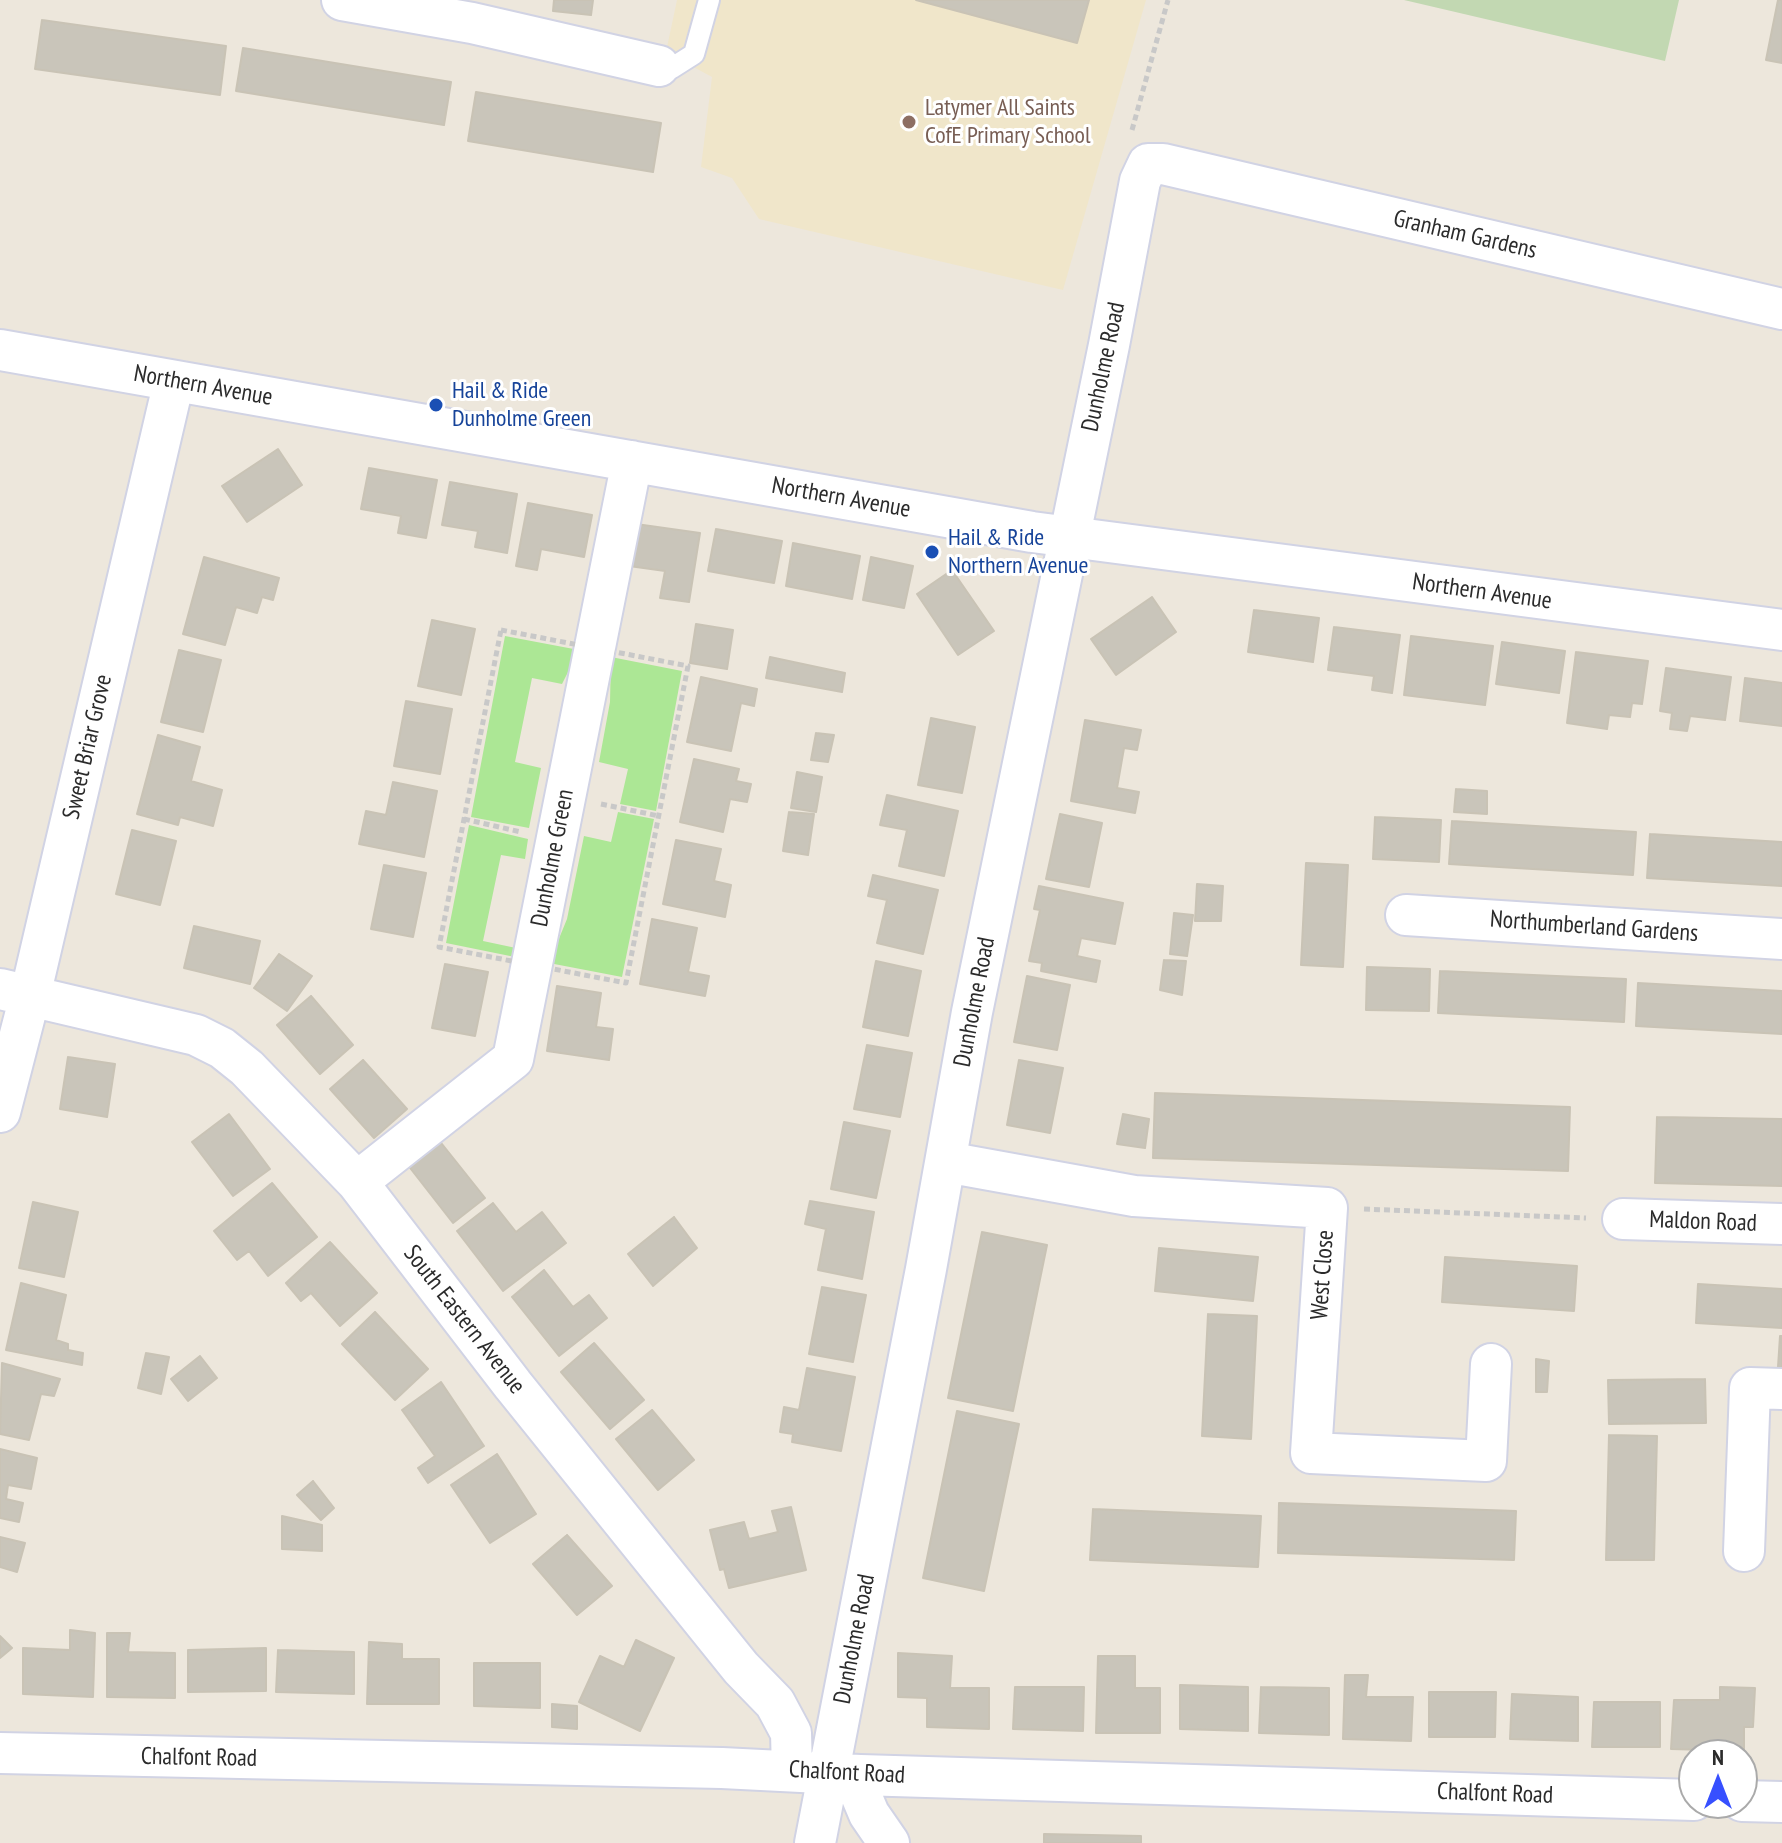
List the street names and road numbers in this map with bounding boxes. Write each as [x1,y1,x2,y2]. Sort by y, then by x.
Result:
street label: Granham Gardens [1390,205,1540,265]
street label: Dunholme Road [1076,300,1132,434]
street label: Northern Avenue [131,360,275,412]
street label: Northern Avenue [769,472,913,524]
street label: Northern Avenue [1410,568,1554,616]
street label: Sweet Briar Grove [57,672,119,822]
street label: Dunholme Green [526,787,580,929]
street label: Northumberland Gardens [1489,905,1699,949]
street label: Dunholme Road [948,935,1002,1069]
street label: Maldon Road [1649,1206,1757,1238]
street label: West Close [1305,1229,1341,1321]
street label: South Eastern Avenue [397,1240,531,1400]
street label: Dunholme Road [828,1572,882,1706]
street label: Chalfont Road [141,1743,257,1773]
street label: Chalfont Road [788,1756,906,1790]
street label: Chalfont Road [1436,1778,1554,1810]

